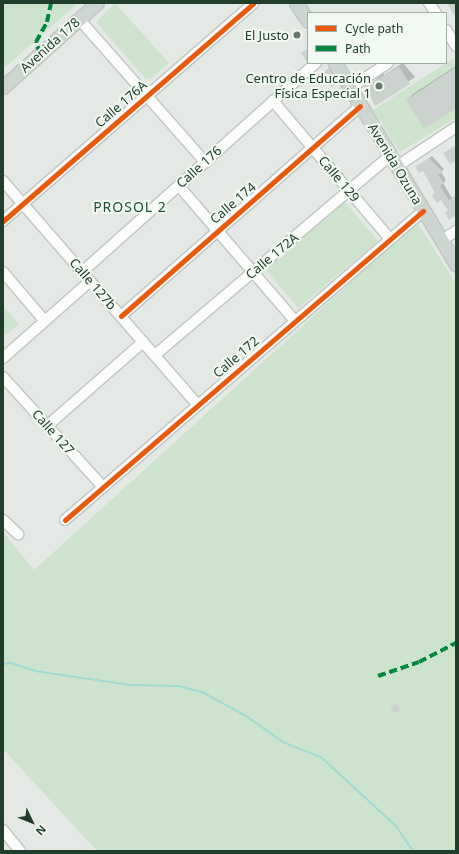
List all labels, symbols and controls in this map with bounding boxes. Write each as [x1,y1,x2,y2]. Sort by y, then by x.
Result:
legend [307,12,447,64]
street label: Avenida 178 [17,14,83,76]
text: Cycle path [345,20,403,37]
place label: El Justo [245,27,289,43]
marker: El Justo [292,30,302,40]
text: Path [345,40,371,57]
place label: Centro de Educación Física Especial 1 [245,71,371,102]
street label: Calle 176A [92,77,150,131]
marker: Centro de Educación Física Especial 1 [374,81,384,91]
street label: Avenida Ozuna [365,121,425,207]
street label: Calle 176 [173,143,225,191]
street label: Calle 129 [315,153,363,205]
street label: Calle 174 [207,179,259,227]
district label: PROSOL 2 [93,199,167,215]
street label: Calle 172A [243,230,301,282]
street label: Calle 127b [66,255,120,313]
street label: Calle 172 [210,333,262,381]
street label: Calle 127 [29,406,77,458]
north arrow [12,802,52,842]
text: N [33,822,50,839]

